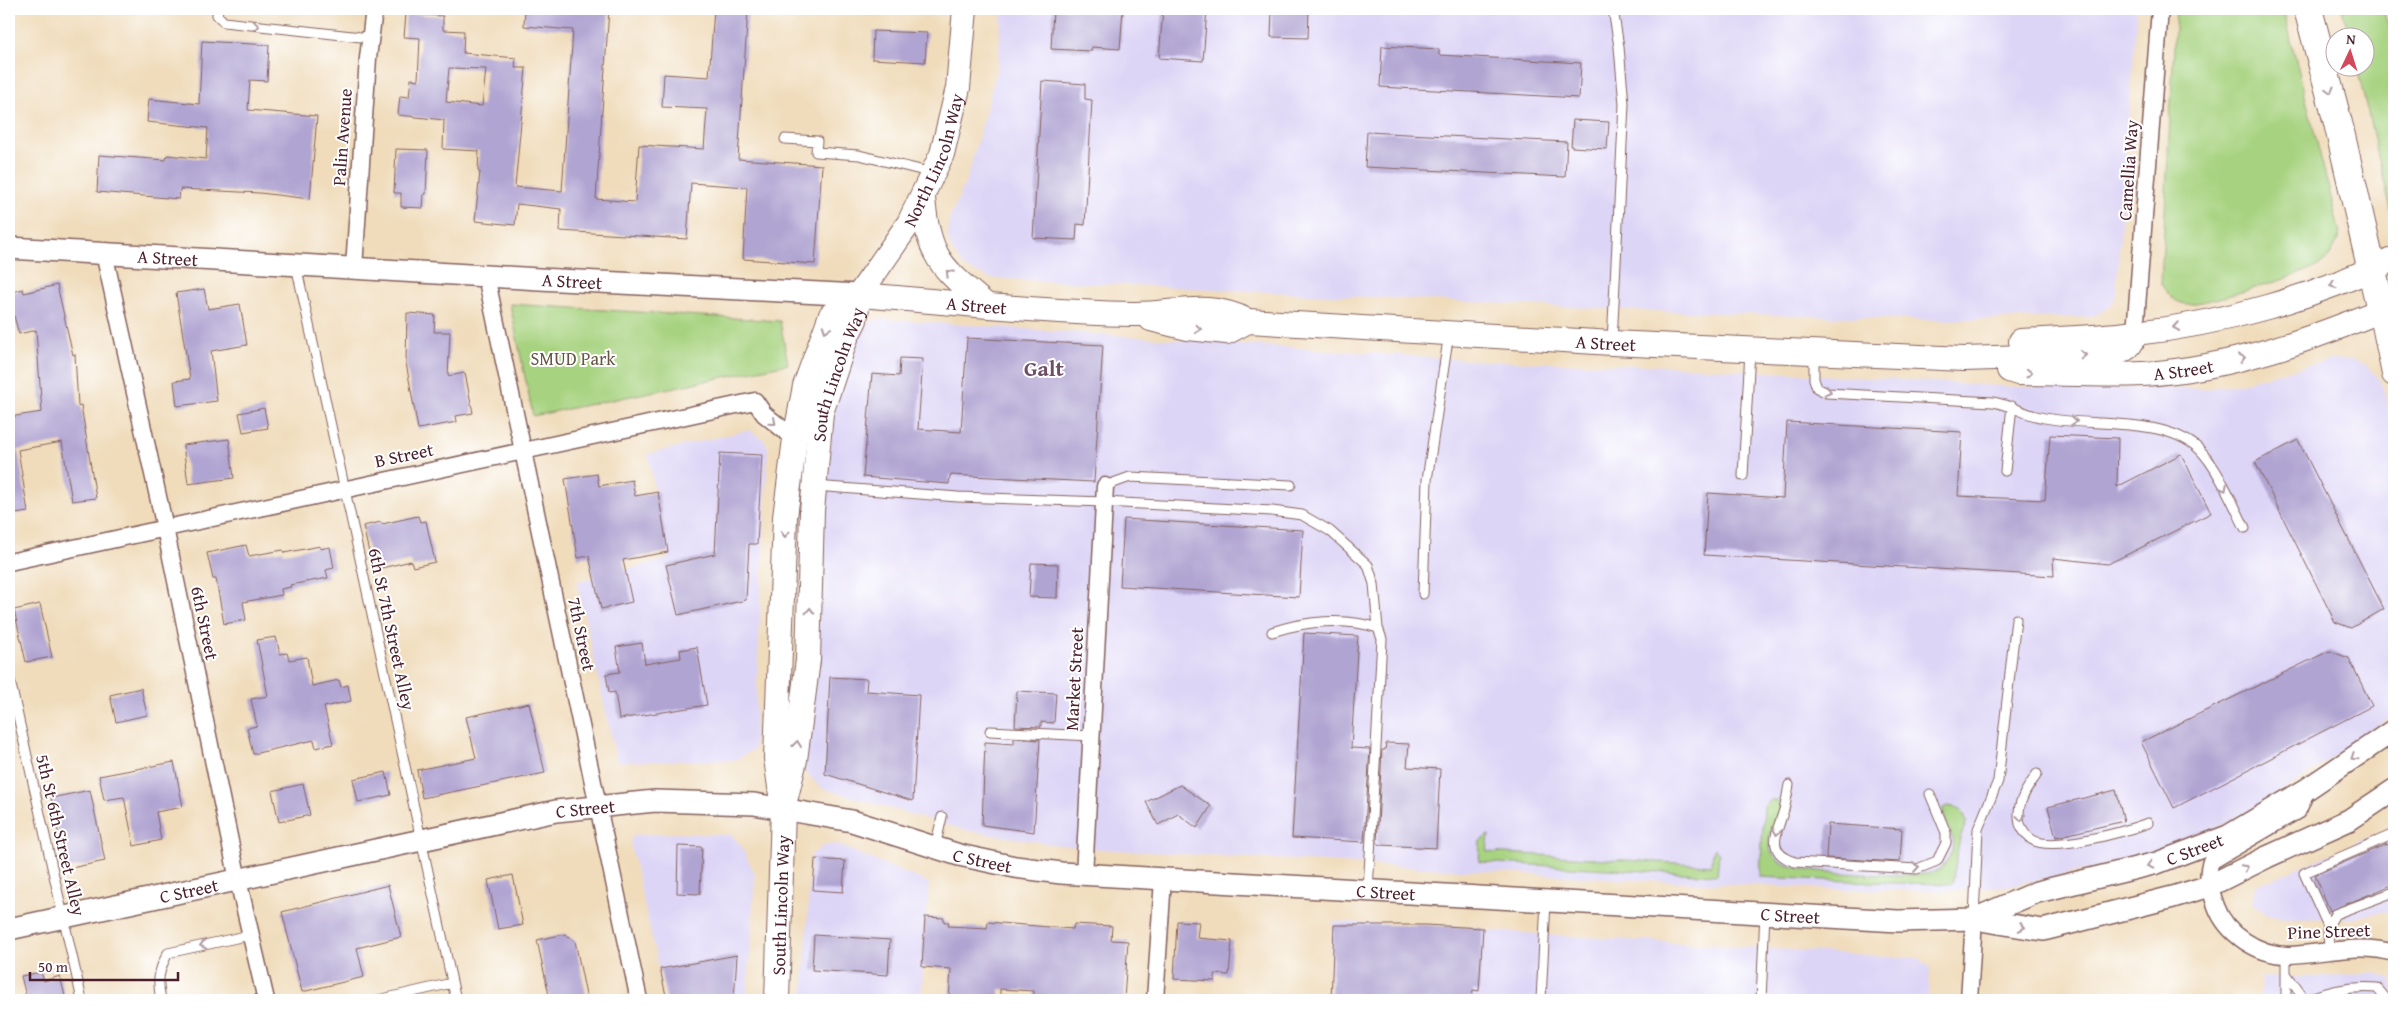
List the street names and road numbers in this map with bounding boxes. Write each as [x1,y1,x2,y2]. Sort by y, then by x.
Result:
street label: Palin Avenue [325,87,359,187]
street label: North Lincoln Way [896,90,970,231]
street label: Camellia Way [2111,119,2145,221]
street label: A Street [137,242,199,273]
street label: A Street [541,266,604,296]
street label: A Street [945,289,1008,321]
street label: South Lincoln Way [805,305,870,443]
street label: A Street [1575,327,1637,358]
street label: A Street [2152,351,2216,387]
street label: B Street [372,435,437,474]
street label: 6th St 7th Street Alley [362,545,422,713]
street label: 6th Street [184,584,226,663]
street label: 7th Street [561,595,603,674]
street label: Market Street [1058,626,1090,732]
street label: 5th St 6th Street Alley [29,751,93,919]
street label: C Street [554,792,617,824]
street label: C Street [2162,825,2228,872]
street label: South Lincoln Way [764,834,796,976]
street label: C Street [950,840,1015,880]
street label: C Street [157,871,221,910]
street label: C Street [1356,876,1417,907]
street label: C Street [1760,900,1821,930]
street label: Pine Street [2287,916,2371,946]

